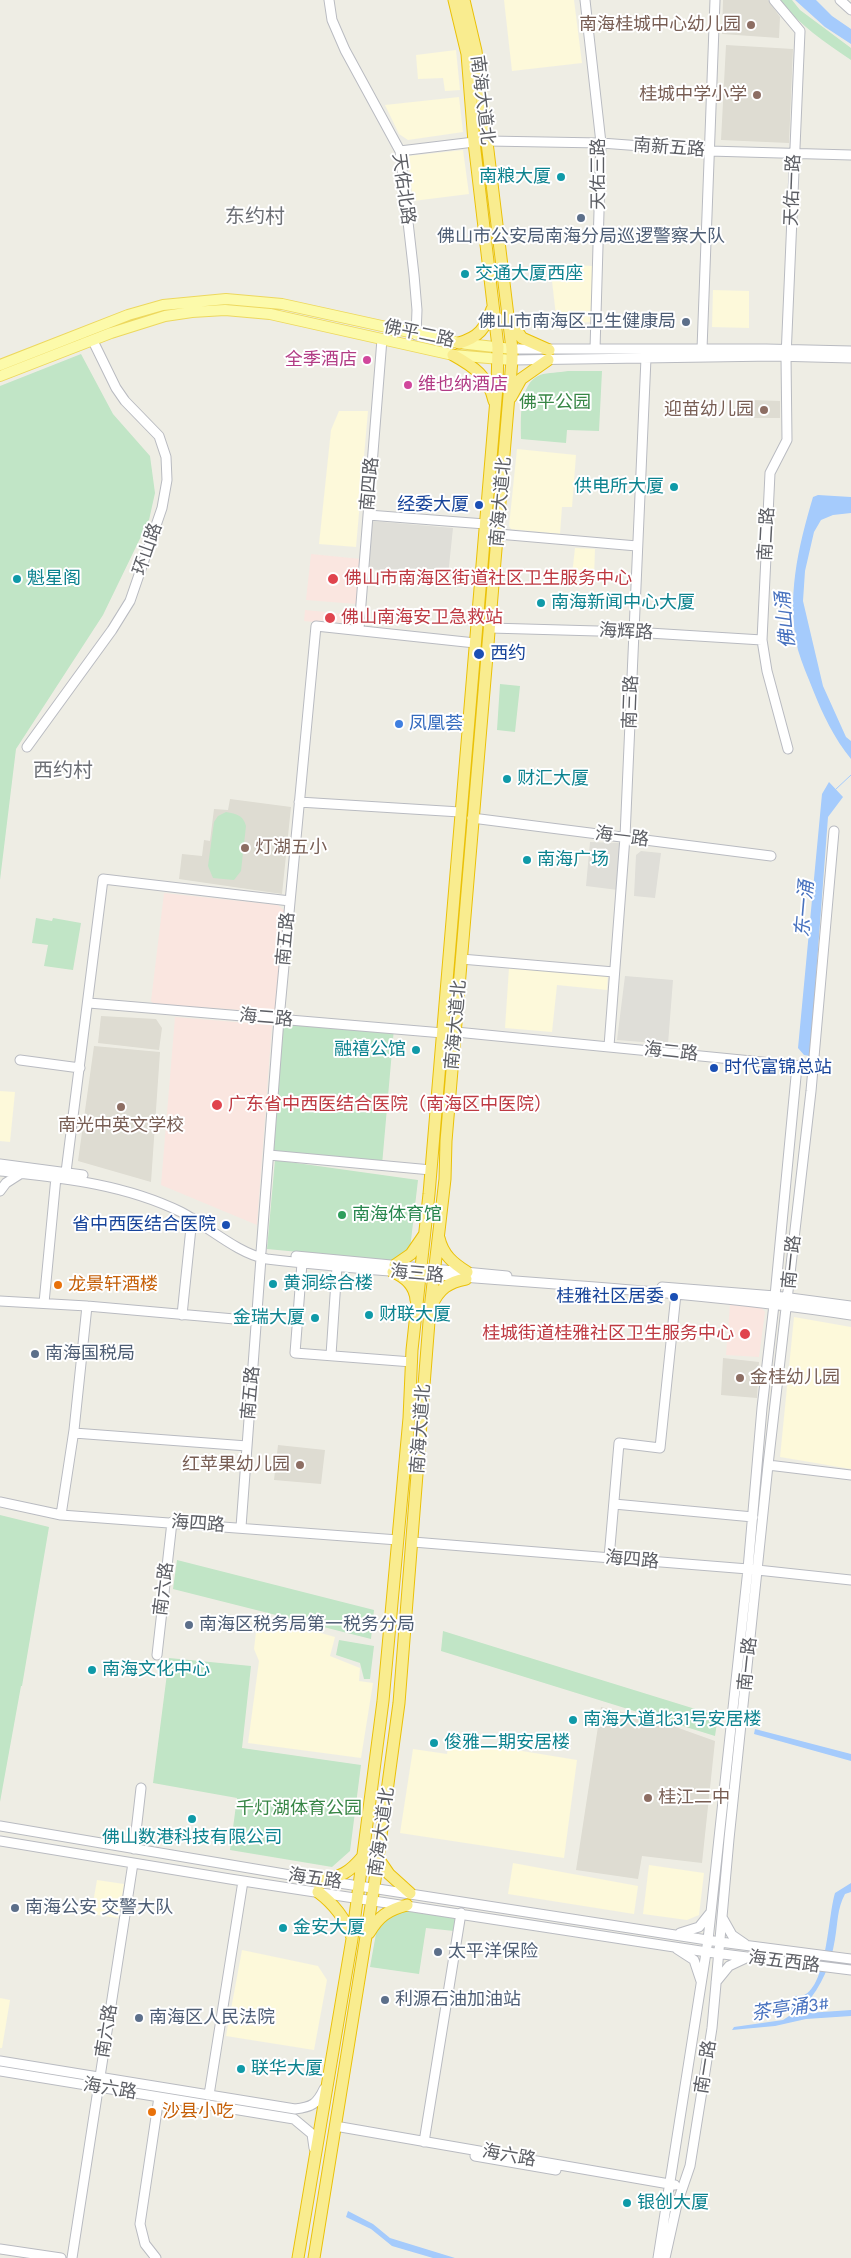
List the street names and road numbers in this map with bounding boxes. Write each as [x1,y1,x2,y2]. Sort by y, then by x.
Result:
street label: 南海大道北 [466,54,498,146]
street label: 南新五路 [632,135,706,161]
street label: 天佑三路 [588,138,610,210]
street label: 天佑北路 [387,152,419,226]
street label: 天佑一路 [781,154,805,226]
street label: 佛平二路 [382,316,456,352]
street label: 南四路 [357,456,383,512]
street label: 南海大道北 [486,456,516,548]
street label: 南二路 [755,506,779,562]
street label: 环山路 [129,520,167,578]
street label: 海辉路 [598,620,654,644]
street label: 南三路 [619,675,643,729]
street label: 海一路 [594,823,650,851]
street label: 南五路 [273,911,299,967]
street label: 南海大道北 [441,979,471,1071]
street label: 海二路 [238,1005,294,1031]
street label: 海二路 [643,1038,699,1066]
street label: 南一路 [778,1234,806,1290]
street label: 海三路 [389,1261,445,1287]
street label: 南五路 [238,1365,264,1421]
street label: 南海大道北 [407,1383,435,1475]
street label: 海四路 [170,1511,226,1537]
street label: 海四路 [604,1547,660,1573]
street label: 南六路 [150,1561,178,1617]
street label: 南一路 [734,1636,762,1692]
street label: 南海大道北 [365,1786,399,1878]
street label: 海五路 [287,1865,343,1893]
street label: 海五西路 [747,1947,821,1977]
street label: 南六路 [92,2003,122,2059]
street label: 南一路 [691,2039,721,2095]
street label: 海六路 [82,2074,138,2104]
street label: 海六路 [481,2141,537,2171]

